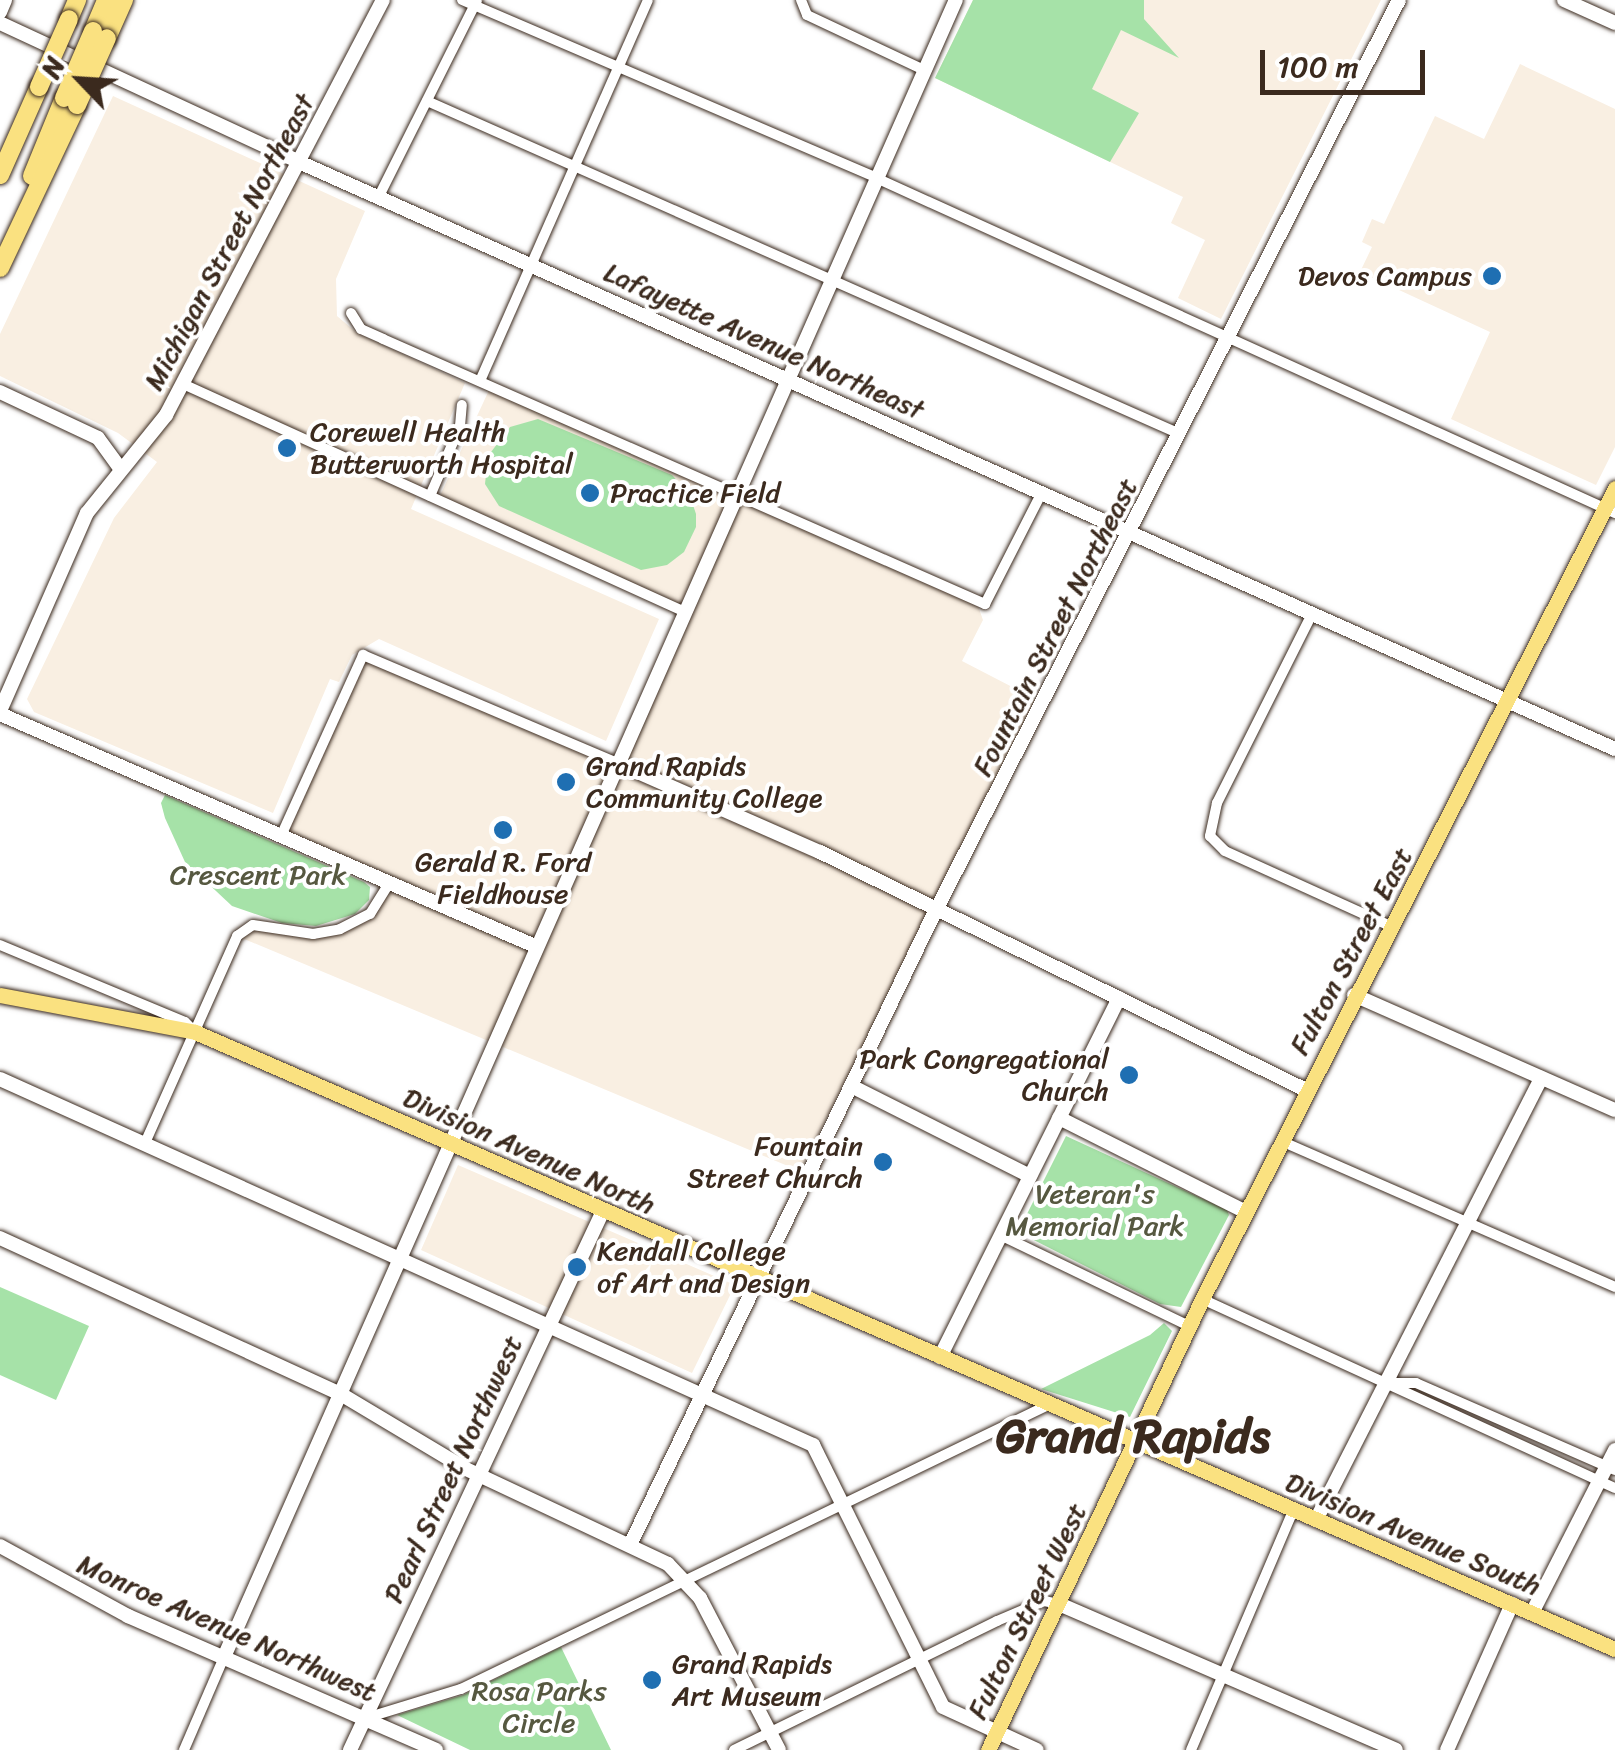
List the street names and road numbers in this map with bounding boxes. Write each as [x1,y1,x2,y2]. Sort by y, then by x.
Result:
street label: Michigan Street Northeast [136,88,322,396]
street label: Lafayette Avenue Northeast [598,255,930,427]
street label: Fountain Street Northeast [965,472,1145,782]
street label: Fulton Street East [1282,841,1420,1061]
street label: Division Avenue North [398,1080,660,1222]
street label: Pearl Street Northwest [376,1330,530,1608]
street label: Division Avenue South [1281,1465,1545,1603]
street label: Fulton Street West [960,1497,1094,1725]
street label: Monroe Avenue Northwest [72,1547,382,1709]

